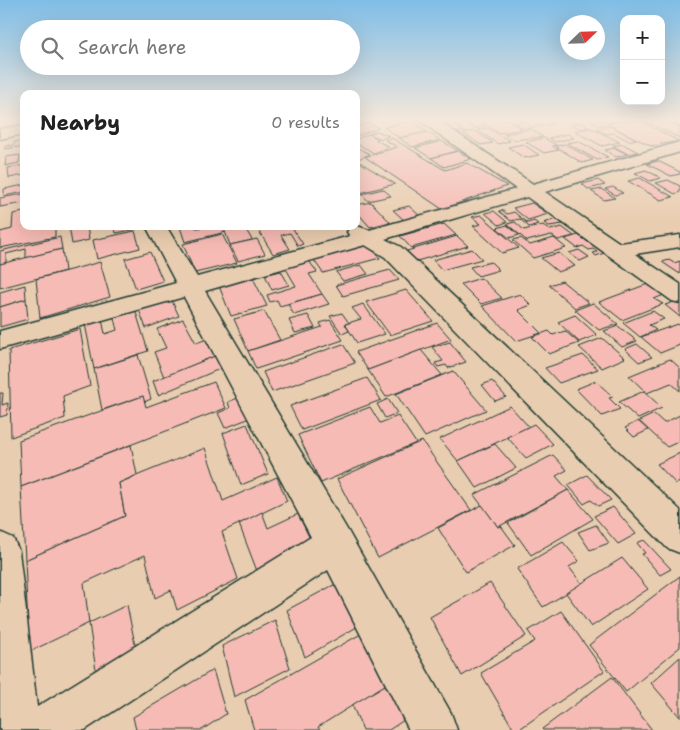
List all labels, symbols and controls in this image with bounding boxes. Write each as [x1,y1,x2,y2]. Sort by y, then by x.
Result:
north arrow [560,15,605,60]
map controls [620,15,665,105]
button: + [620,15,665,60]
search box [20,20,360,75]
icon: search [38,34,66,62]
text: Search here [78,35,187,60]
button: − [620,60,665,105]
text: Nearby [40,109,120,137]
text: 0 results [271,112,340,133]

